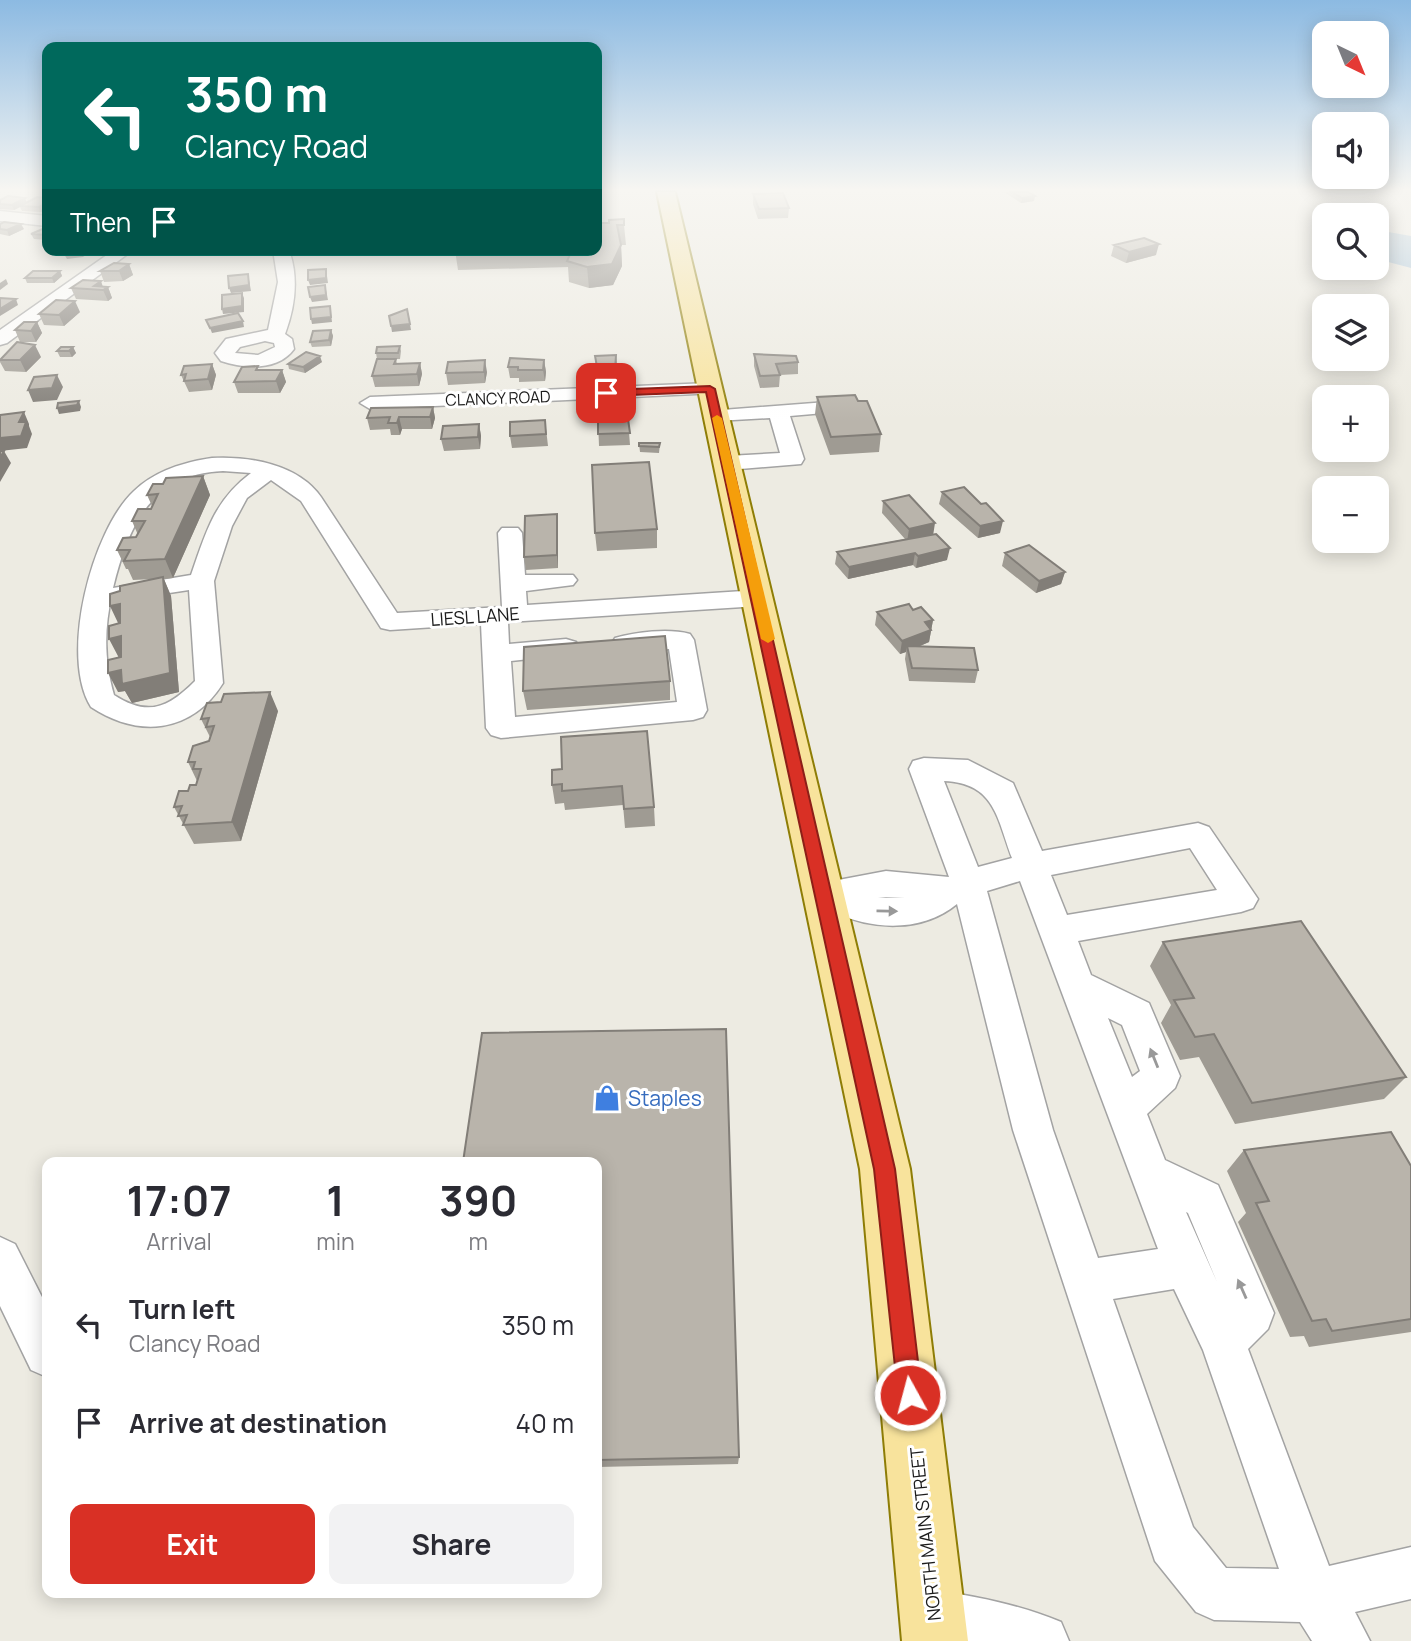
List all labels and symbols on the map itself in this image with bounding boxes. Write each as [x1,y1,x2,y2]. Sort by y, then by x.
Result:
north arrow [1312,21,1390,98]
pin [576,363,636,423]
street label: CLANCY ROAD [445,385,551,411]
street label: LIESL LANE [430,601,520,631]
one-way arrow [876,905,898,917]
one-way arrow [1148,1048,1159,1069]
shop icon: Staples [592,1083,622,1113]
place label: Staples [628,1084,702,1112]
one-way arrow [1236,1279,1248,1299]
position arrow [873,1358,947,1432]
street label: NORTH MAIN STREET [904,1446,946,1622]

